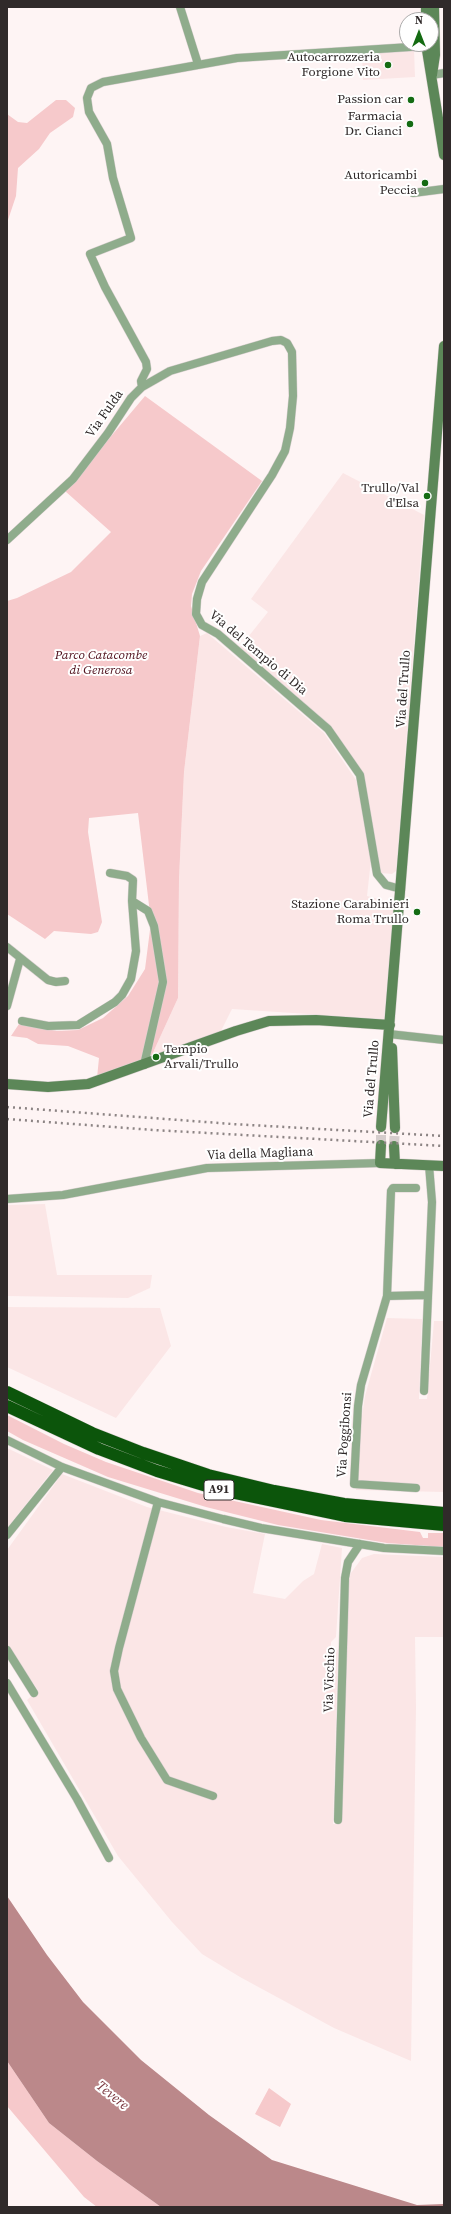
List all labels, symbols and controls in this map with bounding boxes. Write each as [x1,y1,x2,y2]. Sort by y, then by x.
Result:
north arrow [399,12,439,52]
text: N [415,13,423,28]
place label: Autocarrozzeria Forgione Vito [287,50,380,81]
marker: Autocarrozzeria Forgione Vito [383,60,393,70]
place label: Passion car [337,92,403,108]
marker: Passion car [406,95,416,105]
place label: Farmacia Dr. Cianci [345,109,402,140]
marker: Farmacia Dr. Cianci [405,119,415,129]
place label: Autoricambi Peccia [344,168,417,199]
marker: Autoricambi Peccia [420,178,430,188]
street label: Via Fulda [83,387,127,441]
place label: Trullo/Val d'Elsa [361,481,419,512]
marker: Trullo/Val d'Elsa [422,491,432,501]
street label: Via del Tempio di Dia [206,607,310,699]
park label: Parco Catacombe di Generosa [55,648,147,679]
street label: Via del Trullo [393,650,415,728]
place label: Stazione Carabinieri Roma Trullo [291,897,409,928]
marker: Stazione Carabinieri Roma Trullo [412,907,422,917]
street label: Via del Trullo [361,1039,383,1119]
place label: Tempio Arvali/Trullo [164,1042,239,1073]
marker: Tempio Arvali/Trullo [151,1052,161,1062]
street label: Via della Magliana [207,1144,313,1164]
street label: Via Poggibonsi [334,1392,356,1478]
road number: A91 [204,1480,234,1500]
street label: Via Vicchio [321,1647,339,1713]
water label: Tevere [93,2078,131,2114]

